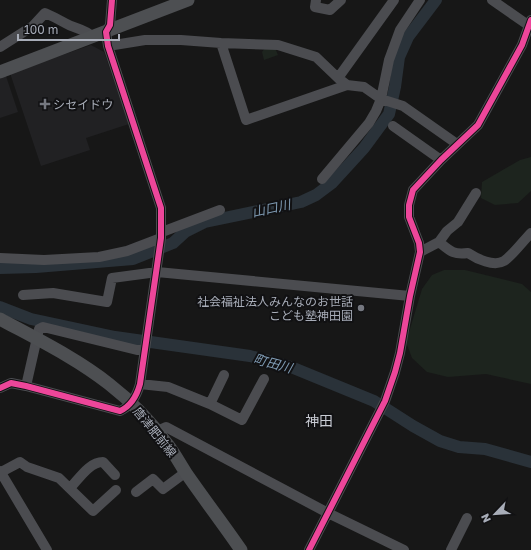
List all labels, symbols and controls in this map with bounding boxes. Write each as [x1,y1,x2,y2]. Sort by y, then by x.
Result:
scale bar [18,16,119,42]
text: 100 m [24,22,58,37]
place label: シセイドウ [53,97,113,112]
marker: シセイドウ [40,99,50,109]
water label: 山口川 [250,196,294,220]
place label: 社会福祉法人みんなのお世話 こども塾神田園 [197,294,353,323]
marker: 社会福祉法人みんなのお世話 こども塾神田園 [356,303,366,313]
water label: 町田川 [252,350,296,376]
street label: 唐津肥前線 [130,404,180,460]
district label: 神田 [305,412,333,429]
north arrow [475,494,515,534]
text: N [478,512,493,525]

